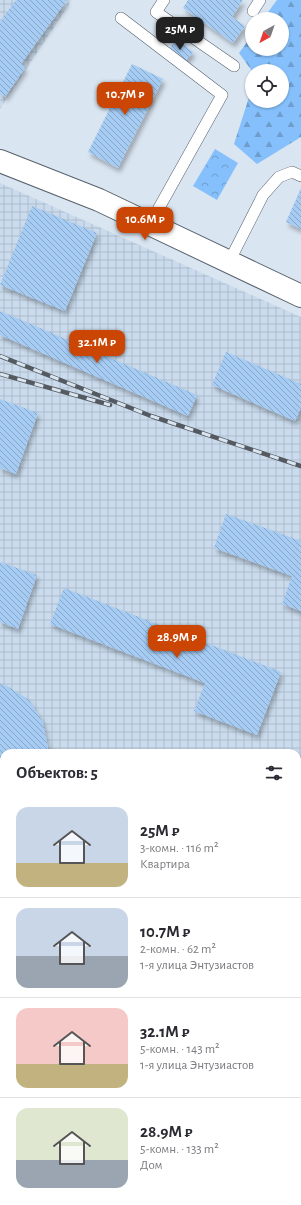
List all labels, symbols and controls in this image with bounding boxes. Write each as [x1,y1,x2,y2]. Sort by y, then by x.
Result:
north arrow [245,12,289,56]
map controls [245,12,289,108]
pin: 25M ₽ [152,17,208,51]
text: 25M ₽ [165,23,195,36]
button: locate [245,64,289,108]
pin: 10.7M ₽ [88,82,162,116]
text: 10.7M ₽ [106,88,144,101]
pin: 10.6M ₽ [108,207,182,241]
text: 10.6M ₽ [125,213,165,226]
pin: 32.1M ₽ [60,330,134,364]
text: 32.1M ₽ [78,336,116,349]
pin: 28.9M ₽ [140,625,214,659]
text: 28.9M ₽ [157,631,197,644]
icon: filters [263,762,285,784]
text: Объектов: 5 [16,764,98,781]
text: 25M ₽ [140,822,179,839]
icon: home [48,823,96,871]
text: 3-комн. · 116 m² [140,842,218,855]
text: Квартира [140,858,190,871]
text: 10.7M ₽ [140,923,190,940]
icon: home [48,924,96,972]
text: 2-комн. · 62 m² [140,943,216,956]
text: 1-я улица Энтузиастов [140,959,254,972]
text: 32.1M ₽ [140,1023,189,1040]
icon: home [48,1024,96,1072]
text: 5-комн. · 143 m² [140,1043,220,1056]
text: 1-я улица Энтузиастов [140,1059,254,1072]
text: 28.9M ₽ [140,1123,193,1140]
icon: home [48,1124,96,1172]
text: 5-комн. · 133 m² [140,1143,219,1156]
text: Дом [140,1159,163,1172]

